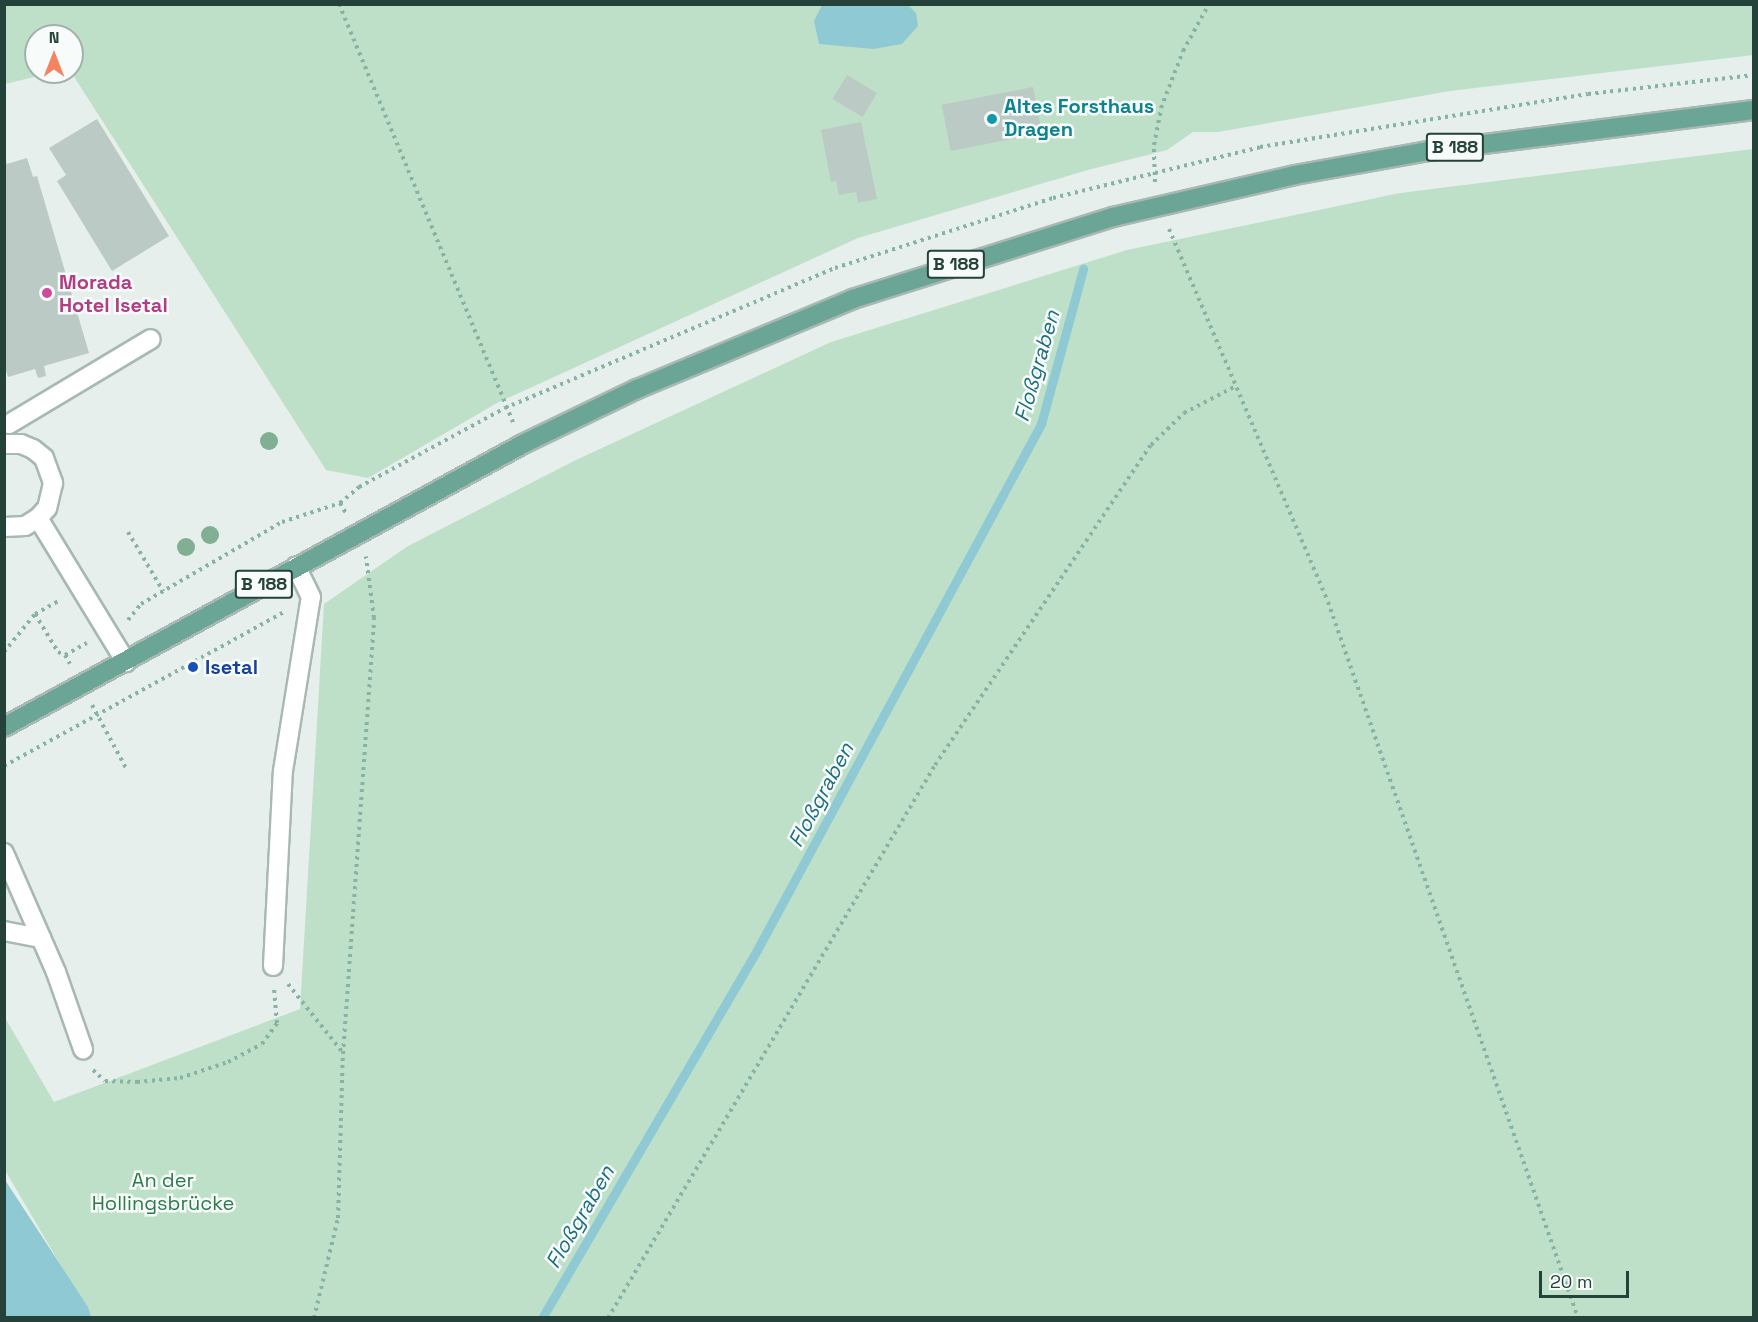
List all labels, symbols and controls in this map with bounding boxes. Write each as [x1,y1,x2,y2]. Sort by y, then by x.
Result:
north arrow [24,24,84,84]
text: N [49,27,59,48]
place label: Altes Forsthaus Dragen [1004,95,1154,142]
marker: Altes Forsthaus Dragen [985,112,999,126]
road number: B 188 [1425,132,1485,162]
road number: B 188 [926,249,986,279]
place label: Morada Hotel Isetal [59,270,168,317]
marker: Morada Hotel Isetal [40,286,54,300]
water label: Floßgraben [1009,307,1065,425]
road number: B 188 [234,569,294,599]
place label: Isetal [205,655,258,679]
marker: Isetal [186,660,200,674]
water label: Floßgraben [783,738,859,852]
water label: Floßgraben [540,1161,620,1273]
park label: An der Hollingsbrücke [92,1169,234,1216]
scale bar [1542,1259,1632,1297]
text: 20 m [1550,1270,1593,1293]

